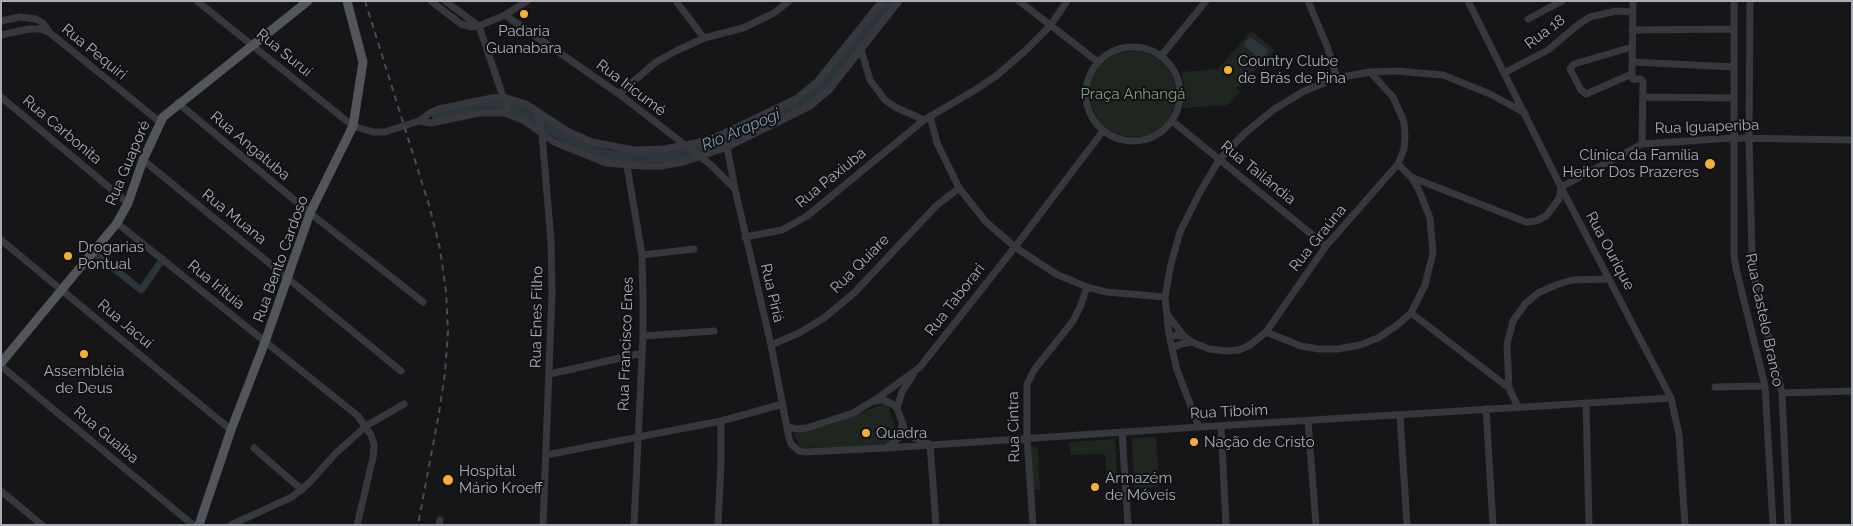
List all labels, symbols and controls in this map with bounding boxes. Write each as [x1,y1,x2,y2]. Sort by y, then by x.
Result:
marker: Padaria Guanabara [518,8,530,20]
street label: Rua 18 [1521,11,1569,53]
street label: Rua Pequiri [58,20,130,84]
place label: Padaria Guanabara [486,22,562,57]
street label: Rua Suruí [253,25,315,81]
place label: Country Clube de Brás de Pina [1238,52,1346,87]
street label: Rua Iricumé [593,56,669,120]
marker: Country Clube de Brás de Pina [1222,64,1234,76]
park label: Praça Anhangá [1081,85,1185,103]
street label: Rua Carbonita [19,92,105,168]
water label: Rio Arapogi [699,105,783,155]
street label: Rua Angatuba [207,108,293,184]
street label: Rua Iguaperiba [1654,116,1760,138]
street label: Rua Guaporé [102,118,154,208]
street label: Rua Tailândia [1217,137,1299,209]
street label: Rua Paxiuba [792,144,870,212]
place label: Clínica da Família Heitor Dos Prazeres [1563,146,1699,181]
marker: Clínica da Família Heitor Dos Prazeres [1703,157,1717,171]
street label: Rua Muana [198,186,270,248]
street label: Rua Bento Cardoso [250,193,312,325]
street label: Rua Graúna [1286,201,1350,275]
street label: Rua Ourique [1582,209,1638,293]
street label: Rua Quiare [827,231,893,297]
place label: Drogarias Pontual [78,238,144,273]
marker: Drogarias Pontual [62,250,74,262]
street label: Rua Castelo Branco [1741,252,1787,388]
street label: Rua Irituia [184,257,248,313]
street label: Rua Taborari [921,260,989,340]
street label: Rua Piriá [756,262,788,324]
street label: Rua Enes Filho [527,266,547,368]
street label: Rua Francisco Enes [615,276,637,412]
street label: Rua Jacuí [94,296,156,352]
marker: Assembléia de Deus [78,348,90,360]
place label: Assembléia de Deus [44,362,124,397]
street label: Rua Cintra [1004,391,1024,463]
street label: Rua Tiboim [1189,401,1269,423]
street label: Rua Guaíba [70,403,142,467]
place label: Quadra [876,424,927,442]
marker: Quadra [860,427,872,439]
place label: Nação de Cristo [1204,433,1315,451]
marker: Nação de Cristo [1188,436,1200,448]
place label: Hospital Mário Kroeff [459,462,543,497]
place label: Armazém de Móveis [1105,469,1176,504]
marker: Hospital Mário Kroeff [441,473,455,487]
marker: Armazém de Móveis [1089,481,1101,493]

